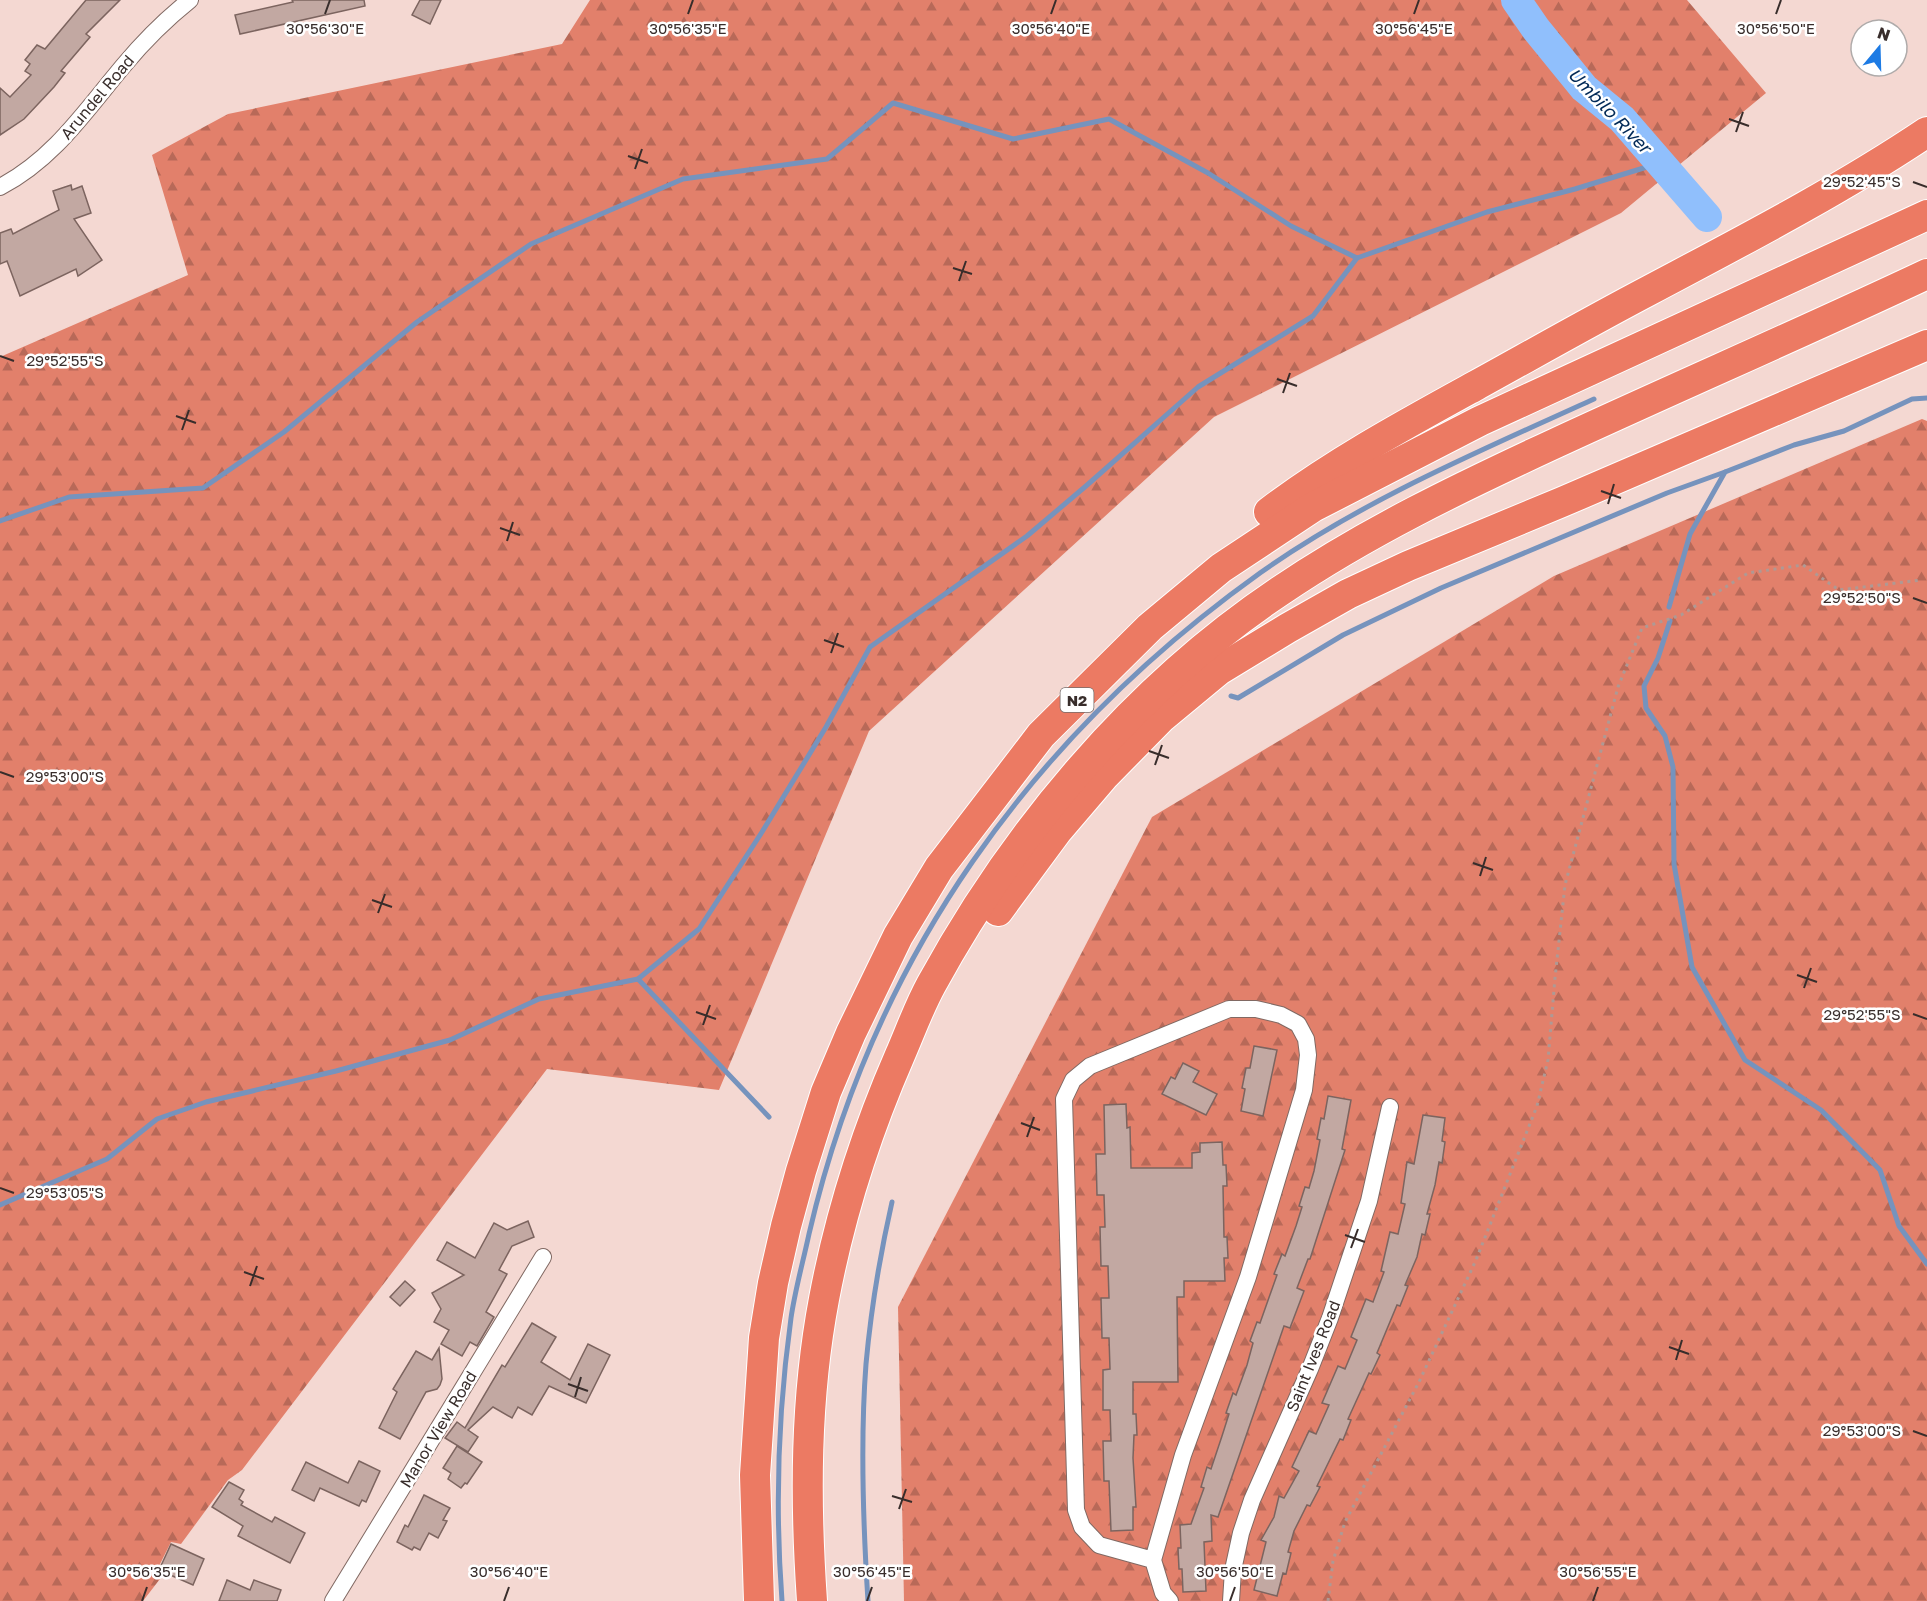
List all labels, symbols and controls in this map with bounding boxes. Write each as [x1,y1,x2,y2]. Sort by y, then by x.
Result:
north arrow [1849,18,1909,78]
text: 30°56'30"E [286,19,364,37]
text: 30°56'35"E [649,19,727,37]
text: 30°56'40"E [1012,19,1090,37]
text: 30°56'45"E [1375,19,1453,37]
text: 30°56'50"E [1737,19,1815,37]
text: N [1875,22,1893,45]
street label: Arundel Road [56,51,138,143]
water label: Umbilo River [1564,63,1658,159]
text: 29°52'45"S [1823,172,1901,190]
text: 29°52'55"S [26,351,104,369]
text: 29°52'50"S [1823,588,1901,606]
road number: N2 [1060,688,1094,712]
text: 29°53'00"S [26,767,104,785]
text: 29°52'55"S [1823,1005,1901,1023]
text: 29°53'05"S [26,1183,104,1201]
street label: Saint Ives Road [1282,1297,1344,1415]
street label: Manor View Road [395,1367,481,1491]
text: 29°53'00"S [1823,1421,1901,1439]
text: 30°56'35"E [108,1562,186,1580]
text: 30°56'40"E [470,1562,548,1580]
text: 30°56'45"E [833,1562,911,1580]
text: 30°56'50"E [1196,1562,1274,1580]
text: 30°56'55"E [1559,1562,1637,1580]

